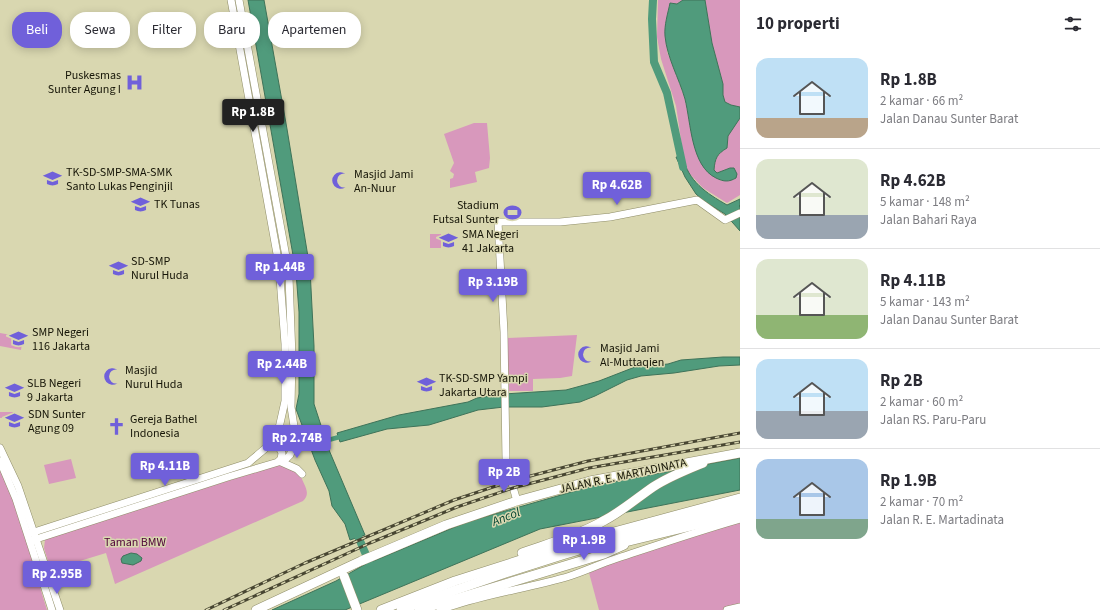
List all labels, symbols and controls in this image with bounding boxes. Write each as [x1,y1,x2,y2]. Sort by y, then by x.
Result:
chip: Beli [12,12,62,48]
chip: Sewa [70,12,130,48]
chip: Filter [138,12,196,48]
chip: Baru [204,12,260,48]
chip: Apartemen [268,12,361,48]
text: 10 properti [756,12,840,36]
icon: filters [1062,13,1084,35]
place label: Puskesmas Sunter Agung I [48,67,121,98]
text: Rp 1.8B [880,68,937,92]
hospital icon: Puskesmas Sunter Agung I [124,72,144,92]
icon: home [788,74,836,122]
text: 2 kamar · 66 m² [880,92,963,110]
pin: Rp 1.8B [216,99,290,133]
text: Rp 1.8B [231,103,275,121]
text: Jalan Danau Sunter Barat [880,110,1018,128]
place label: TK-SD-SMP-SMA-SMK Santo Lukas Penginjil [66,164,173,195]
place label: Masjid Jami An-Nuur [354,166,414,197]
school or university icon: TK-SD-SMP-SMA-SMK Santo Lukas Penginjil [43,169,63,189]
text: Rp 4.62B [880,169,946,193]
mosque icon: Masjid Jami An-Nuur [331,171,351,191]
pin: Rp 4.62B [576,172,658,206]
icon: home [788,175,836,223]
text: Rp 4.62B [592,176,642,194]
text: 5 kamar · 148 m² [880,193,970,211]
school or university icon: TK Tunas [131,194,151,214]
place label: TK Tunas [154,196,200,213]
place label: Stadium Futsal Sunter [433,197,500,228]
sports icon: Stadium Futsal Sunter [502,202,522,222]
text: Jalan Bahari Raya [880,211,977,229]
place label: SMA Negeri 41 Jakarta [462,226,519,257]
school or university icon: SMA Negeri 41 Jakarta [439,231,459,251]
place label: SD-SMP Nurul Huda [131,253,189,284]
pin: Rp 1.44B [239,254,321,288]
school or university icon: SD-SMP Nurul Huda [108,258,128,278]
text: Rp 1.44B [255,258,305,276]
pin: Rp 3.19B [452,269,534,303]
text: Rp 4.11B [880,269,946,293]
text: Rp 3.19B [468,273,518,291]
icon: home [788,275,836,323]
text: 5 kamar · 143 m² [880,293,970,311]
text: Jalan Danau Sunter Barat [880,311,1018,329]
place label: SMP Negeri 116 Jakarta [32,324,90,355]
school or university icon: SMP Negeri 116 Jakarta [9,329,29,349]
place label: Masjid Jami Al-Muttaqien [600,340,664,371]
mosque icon: Masjid Jami Al-Muttaqien [577,345,597,365]
pin: Rp 2.44B [241,351,323,385]
text: Rp 2.44B [257,355,307,373]
place label: Masjid Nurul Huda [125,362,183,393]
mosque icon: Masjid Nurul Huda [102,367,122,387]
text: Rp 2B [880,369,923,393]
place label: TK-SD-SMP Yampi Jakarta Utara [439,370,528,401]
place label: SLB Negeri 9 Jakarta [27,375,81,406]
school or university icon: TK-SD-SMP Yampi Jakarta Utara [416,375,436,395]
icon: home [788,375,836,423]
school or university icon: SLB Negeri 9 Jakarta [4,380,24,400]
text: 2 kamar · 60 m² [880,393,963,411]
place label: SDN Sunter Agung 09 [28,406,86,437]
school or university icon: SDN Sunter Agung 09 [5,411,25,431]
place label: Gereja Bathel Indonesia [130,411,197,442]
text: Jalan RS. Paru-Paru [880,411,986,429]
church icon: Gereja Bathel Indonesia [107,416,127,436]
pin: Rp 2.74B [256,425,338,459]
text: Rp 2.74B [272,429,322,447]
pin: Rp 4.11B [124,453,206,487]
street label: JALAN R. E. MARTADINATA [558,454,689,498]
text: Rp 4.11B [140,457,190,475]
pin: Rp 2B [476,459,532,493]
text: Rp 2B [488,463,520,481]
text: Rp 1.9B [880,469,937,493]
icon: home [788,475,836,523]
text: 2 kamar · 70 m² [880,493,963,511]
water label: Ancol [488,503,523,531]
text: Jalan R. E. Martadinata [880,511,1004,529]
pin: Rp 1.9B [547,527,621,561]
text: Rp 1.9B [562,531,606,549]
park label: Taman BMW [104,534,166,551]
pin: Rp 2.95B [16,561,98,595]
text: Rp 2.95B [32,565,82,583]

